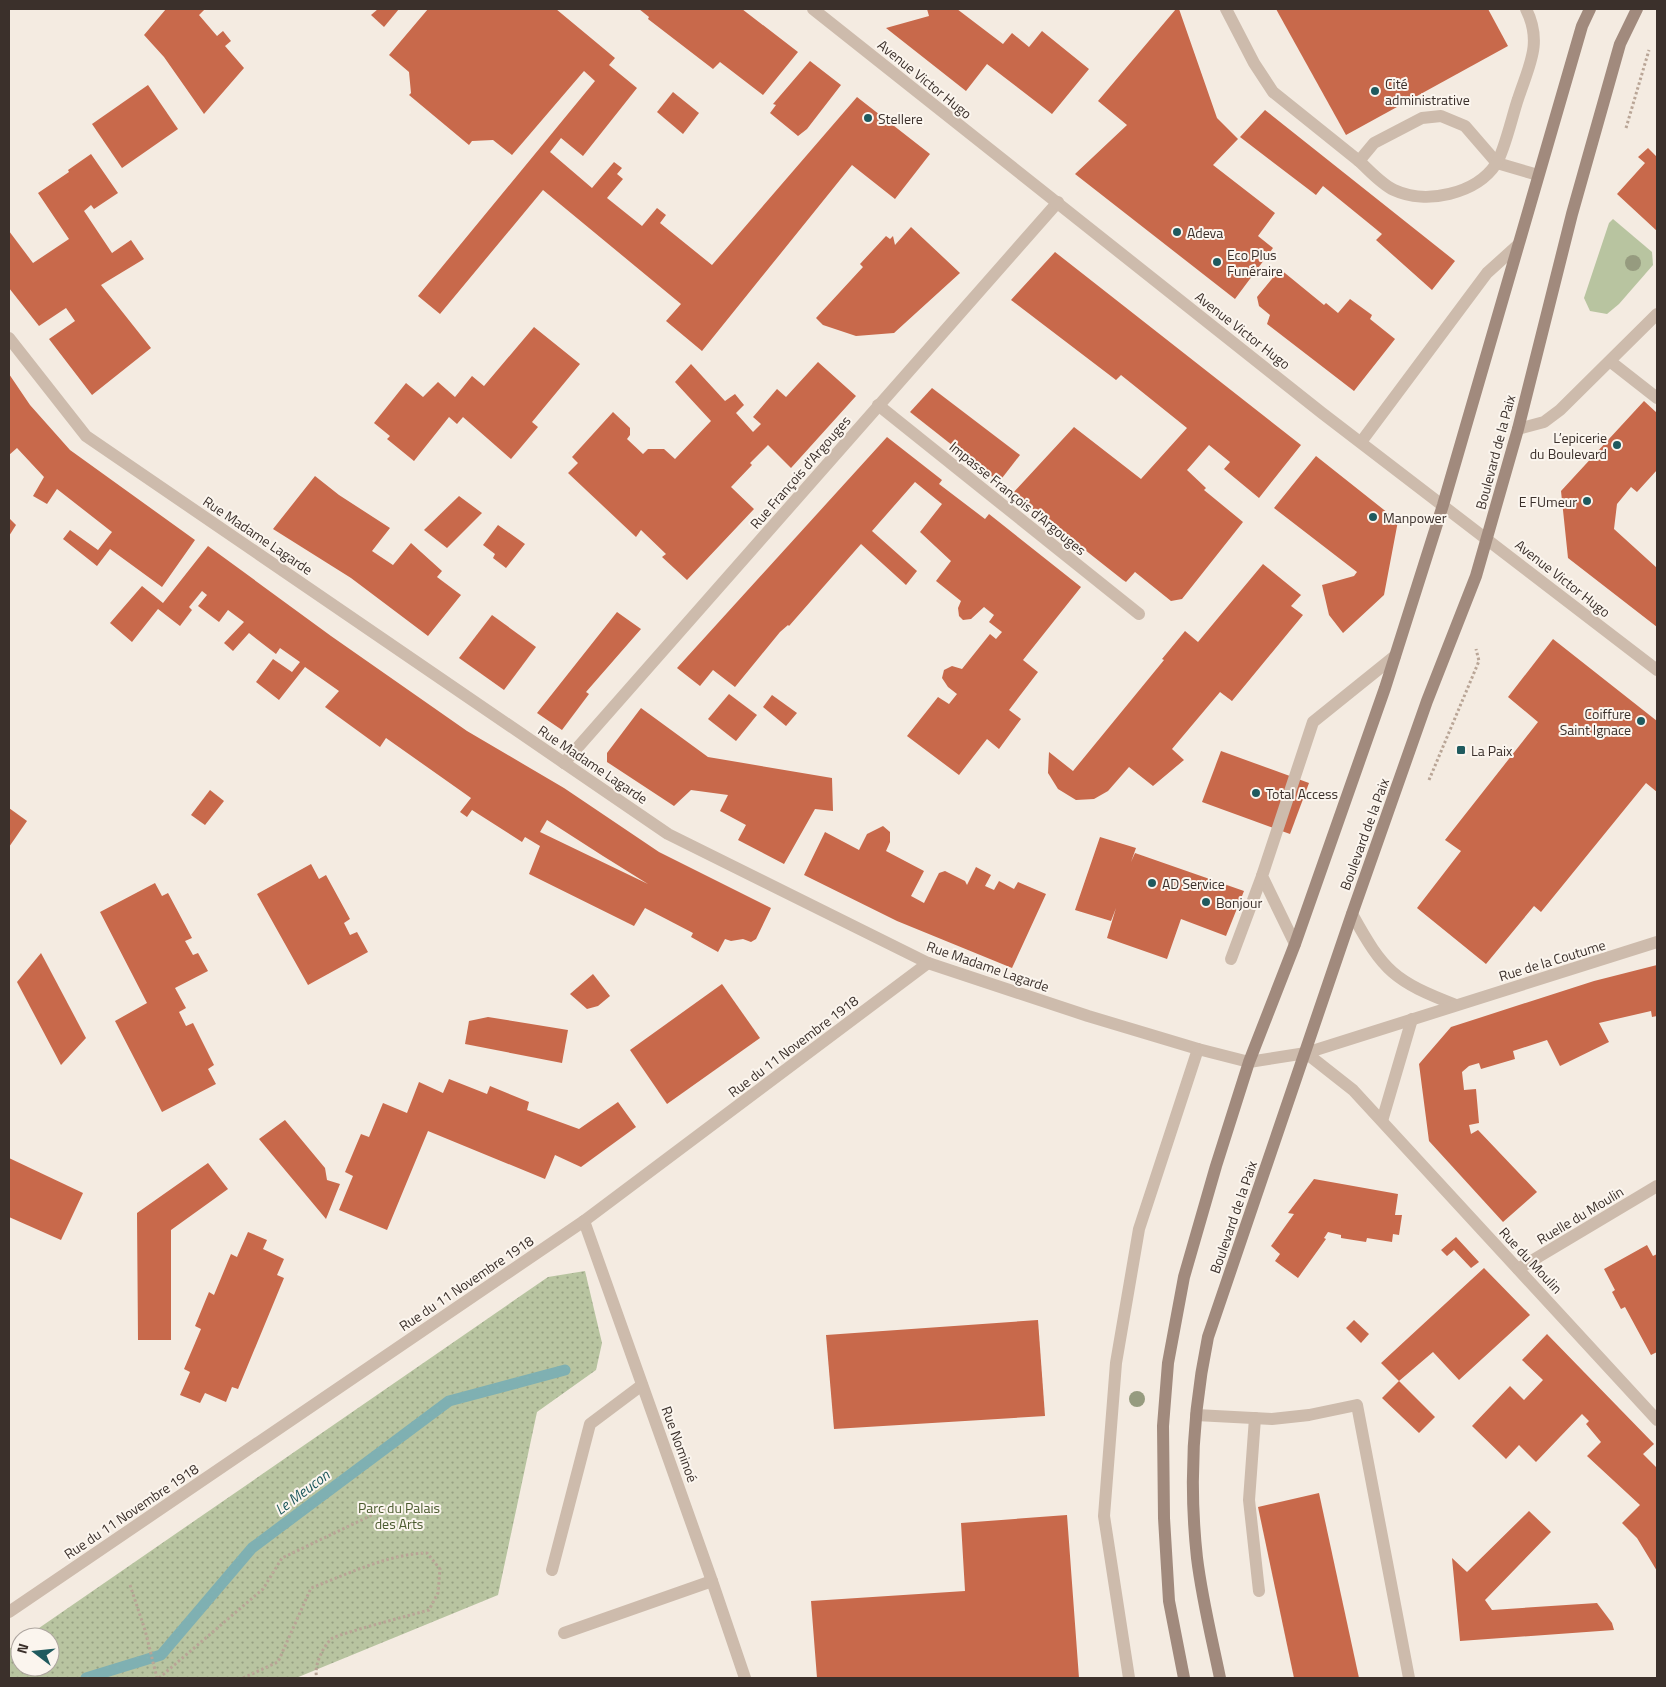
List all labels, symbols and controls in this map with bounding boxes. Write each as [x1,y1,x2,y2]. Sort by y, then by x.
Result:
street label: Avenue Victor Hugo [873,34,977,124]
place label: Cité administrative [1385,73,1470,110]
marker: Cité administrative [1369,85,1381,97]
place label: Stellere [878,108,923,129]
marker: Stellere [862,112,874,124]
place label: Adeva [1187,222,1223,243]
marker: Adeva [1171,226,1183,238]
place label: Eco Plus Funéraire [1227,244,1283,281]
marker: Eco Plus Funéraire [1211,256,1223,268]
street label: Avenue Victor Hugo [1191,286,1295,374]
street label: Boulevard de la Paix [1470,392,1521,512]
street label: Rue François d'Argouges [745,411,855,533]
place label: L’epicerie du Boulevard [1530,427,1607,464]
street label: Impasse François d'Argouges [945,436,1091,560]
marker: L’epicerie du Boulevard [1611,439,1623,451]
street label: Rue Madame Lagarde [199,490,317,580]
place label: E FUmeur [1519,491,1577,512]
marker: E FUmeur [1581,495,1593,507]
place label: Manpower [1383,507,1447,528]
marker: Manpower [1367,511,1379,523]
street label: Avenue Victor Hugo [1511,534,1615,622]
place label: Coiffure Saint Ignace [1560,703,1631,740]
marker: Coiffure Saint Ignace [1635,715,1647,727]
street label: Rue Madame Lagarde [534,719,652,809]
place label: La Paix [1471,740,1513,761]
marker: La Paix [1455,744,1467,756]
street label: Boulevard de la Paix [1334,774,1394,893]
place label: Total Access [1266,783,1338,804]
marker: Total Access [1250,787,1262,799]
place label: AD Service [1162,873,1225,894]
marker: AD Service [1146,877,1158,889]
place label: Bonjour [1216,892,1262,913]
marker: Bonjour [1200,896,1212,908]
street label: Rue de la Coutume [1496,934,1608,986]
street label: Rue Madame Lagarde [924,935,1052,997]
street label: Rue du 11 Novembre 1918 [723,990,863,1102]
street label: Boulevard de la Paix [1204,1157,1262,1276]
street label: Ruelle du Moulin [1533,1181,1627,1249]
street label: Rue du Moulin [1495,1222,1567,1298]
street label: Rue du 11 Novembre 1918 [394,1230,538,1336]
street label: Rue Nominoé [657,1403,703,1485]
street label: Rue du 11 Novembre 1918 [59,1458,203,1564]
water label: Le Meucon [270,1463,335,1520]
park label: Parc du Palais des Arts [358,1497,440,1534]
north arrow [10,1627,60,1677]
text: N [11,1641,33,1656]

